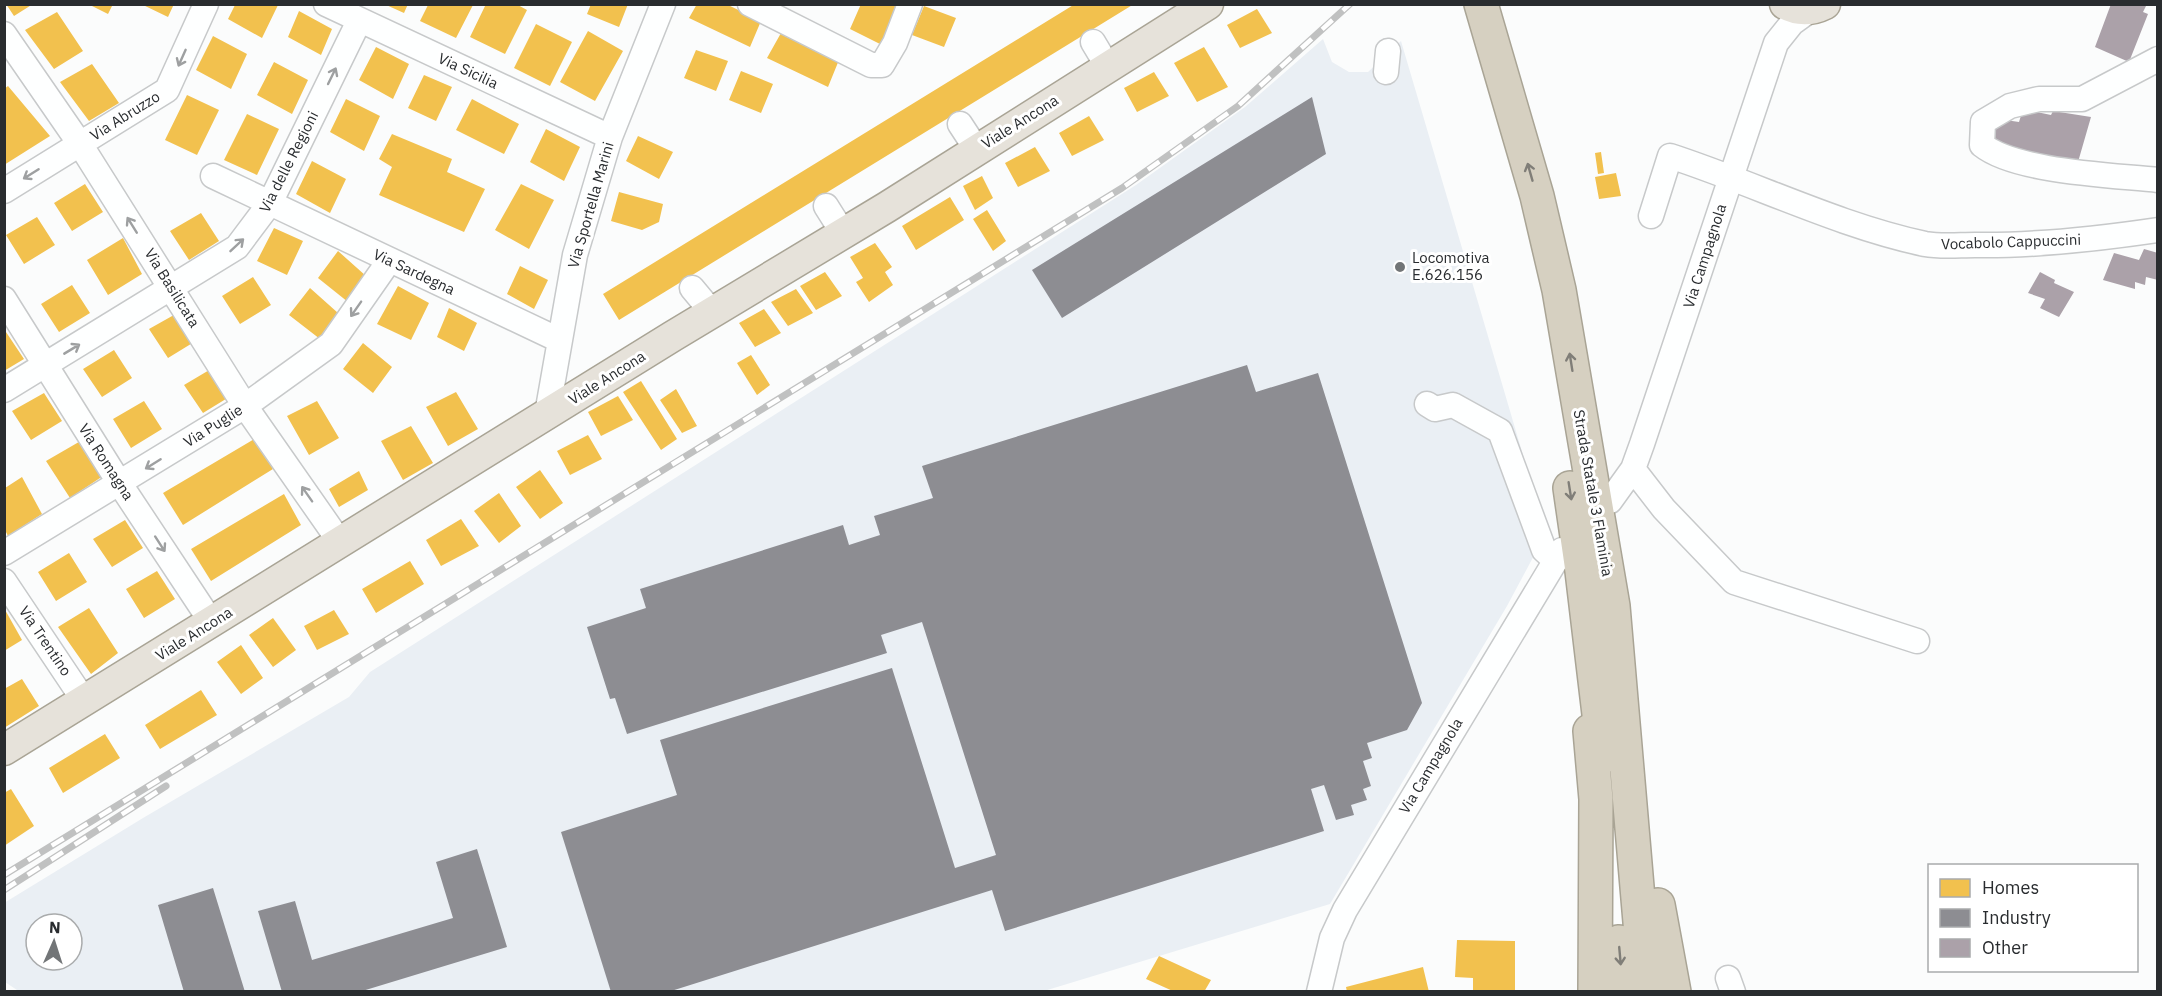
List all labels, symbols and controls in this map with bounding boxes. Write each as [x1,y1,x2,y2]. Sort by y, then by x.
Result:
one-way arrow [175,48,187,66]
street label: Via Sicilia [435,48,501,93]
one-way arrow [327,68,339,86]
street label: Via Abruzzo [86,87,163,145]
street label: Viale Ancona [978,90,1062,153]
street label: Via delle Regioni [255,108,322,216]
street label: Via Sportella Marini [563,139,618,270]
one-way arrow [1524,163,1535,182]
one-way arrow [23,168,40,181]
street label: Via Campagnola [1679,201,1730,310]
one-way arrow [126,217,138,234]
street label: Vocabolo Cappuccini [1941,230,2081,253]
one-way arrow [229,238,244,252]
street label: Via Sardegna [370,244,458,299]
street label: Via Basilicata [141,245,204,331]
place label: Locomotiva E.626.156 [1412,248,1489,284]
marker: Locomotiva E.626.156 [1393,260,1407,274]
one-way arrow [350,300,362,316]
one-way arrow [63,343,80,355]
street label: Viale Ancona [565,346,649,409]
one-way arrow [1565,353,1576,373]
street label: Via Puglie [180,400,246,451]
street label: Strada Statale 3 Flaminia [1569,408,1618,578]
street label: Via Romagna [75,420,138,504]
one-way arrow [145,458,162,470]
one-way arrow [1565,481,1576,500]
one-way arrow [301,486,313,503]
one-way arrow [153,535,166,552]
street label: Via Trentino [15,602,76,679]
street label: Viale Ancona [152,602,236,665]
street label: Via Campagnola [1394,714,1467,817]
legend [1928,864,2138,972]
text: Homes [1982,876,2039,899]
text: Industry [1982,906,2051,929]
north arrow [24,912,84,972]
text: N [48,917,61,937]
text: Other [1982,936,2028,959]
one-way arrow [1615,946,1626,966]

